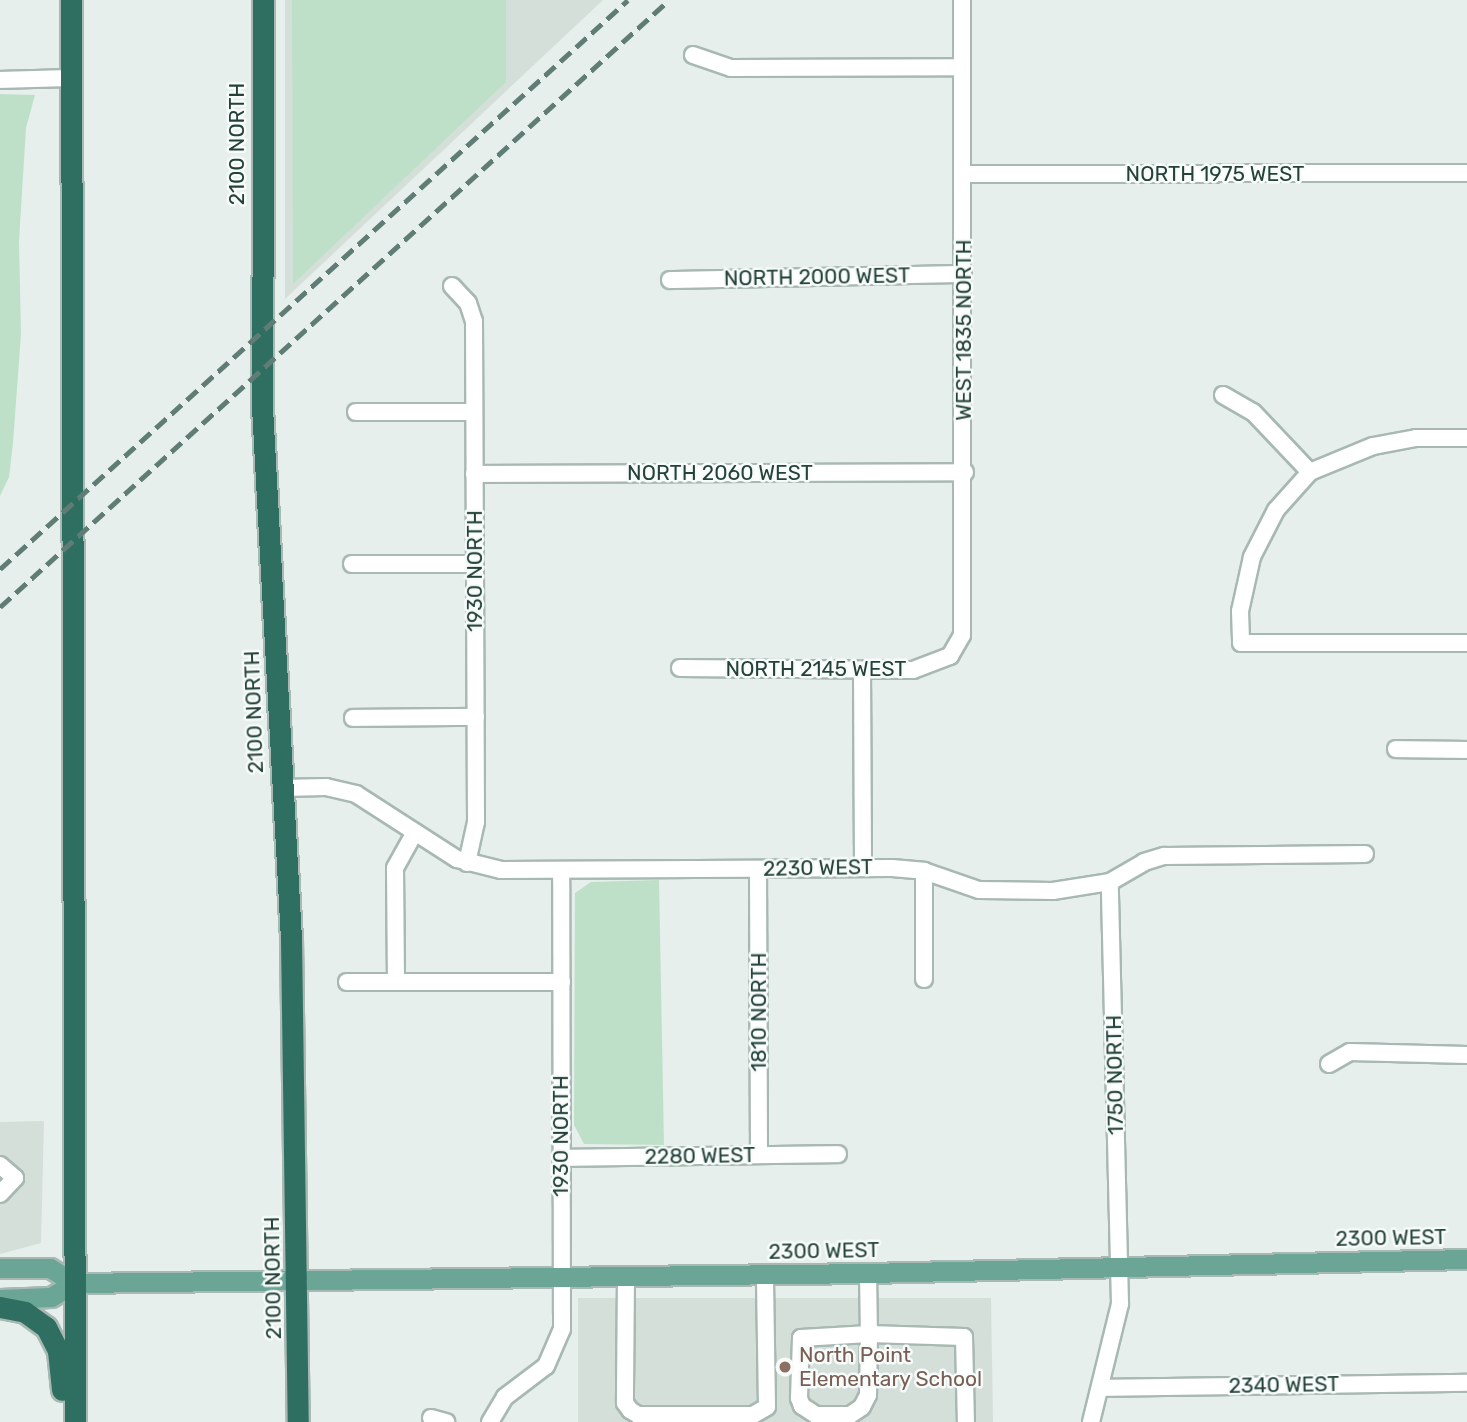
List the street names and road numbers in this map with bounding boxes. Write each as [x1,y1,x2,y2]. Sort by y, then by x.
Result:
street label: 2100 NORTH [224,83,250,205]
street label: NORTH 1975 WEST [1125,161,1305,187]
street label: WEST 1835 NORTH [951,239,977,421]
street label: NORTH 2000 WEST [723,263,911,291]
street label: NORTH 2060 WEST [627,460,813,486]
street label: 1930 NORTH [462,510,488,632]
street label: 2100 NORTH [239,650,269,774]
street label: NORTH 2145 WEST [725,656,907,682]
street label: 2230 WEST [763,854,873,882]
street label: 1810 NORTH [746,952,772,1072]
street label: 1750 NORTH [1101,1015,1129,1135]
street label: 1930 NORTH [548,1075,574,1197]
street label: 2280 WEST [644,1142,756,1170]
street label: 2100 NORTH [259,1216,287,1340]
street label: 2300 WEST [1335,1224,1447,1252]
street label: 2300 WEST [768,1237,880,1265]
street label: 2340 WEST [1228,1371,1340,1399]

